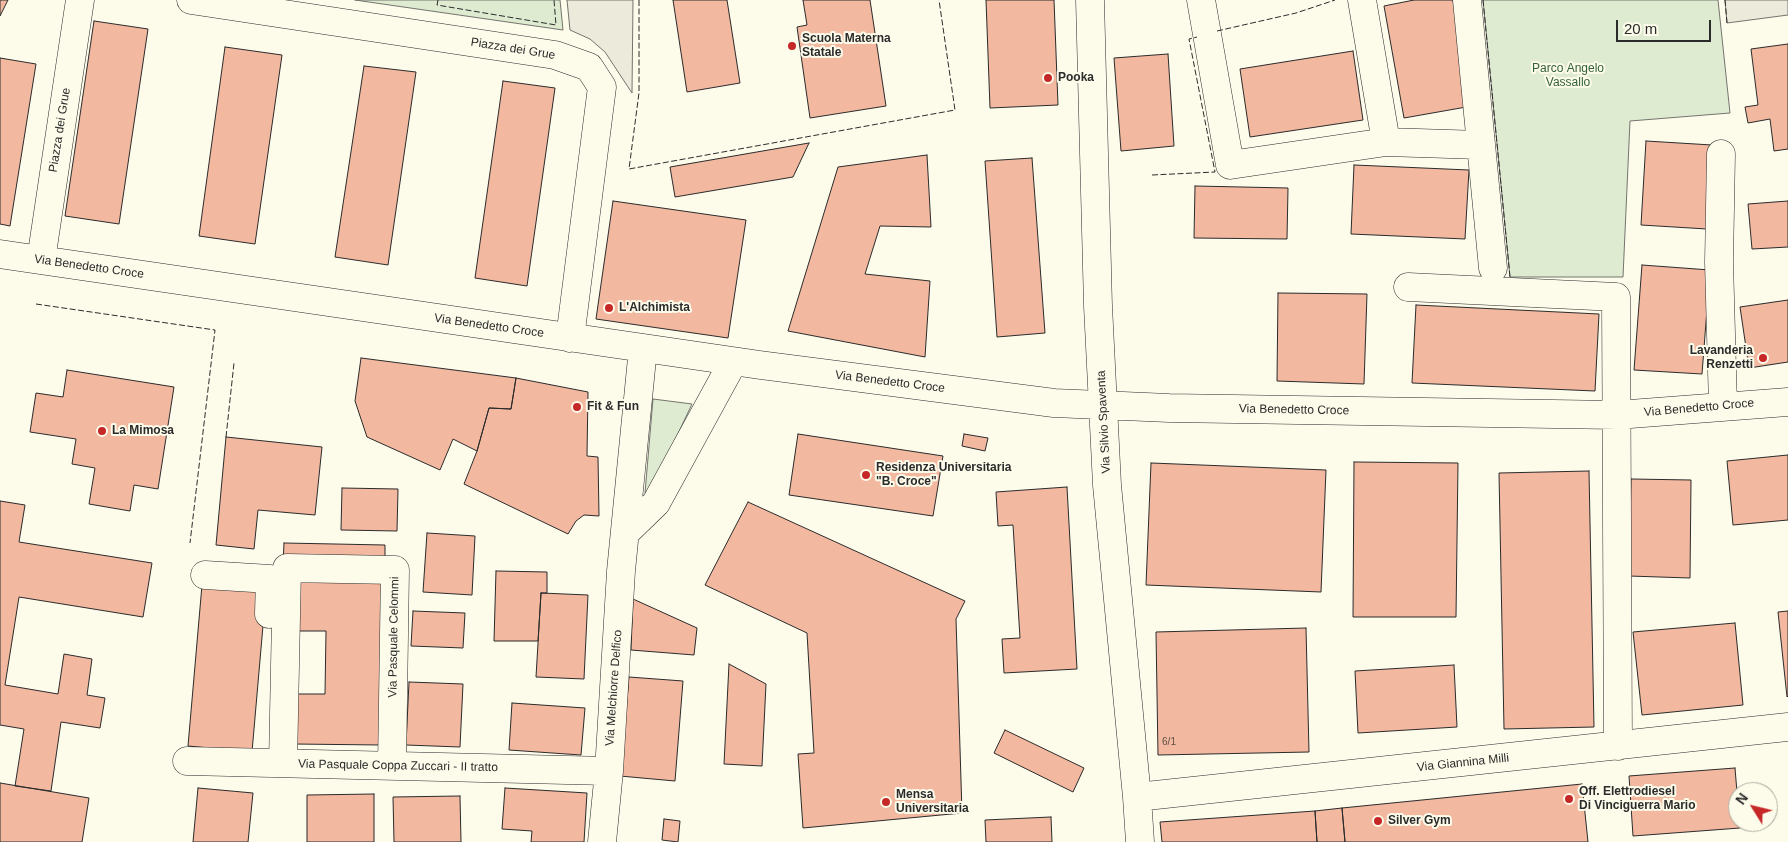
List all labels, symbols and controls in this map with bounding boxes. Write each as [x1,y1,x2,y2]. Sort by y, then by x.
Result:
scale bar [1618,10,1713,42]
text: 20 m [1624,20,1657,37]
place label: Scuola Materna Statale [802,32,891,60]
street label: Piazza dei Grue [470,35,556,63]
marker: Scuola Materna Statale [786,40,798,52]
park label: Parco Angelo Vassallo [1532,62,1604,90]
place label: Pooka [1058,71,1094,85]
marker: Pooka [1042,72,1054,84]
street label: Piazza dei Grue [46,87,74,173]
street label: Via Benedetto Croce [33,252,145,282]
place label: L'Alchimista [619,301,690,315]
marker: L'Alchimista [603,302,615,314]
street label: Via Benedetto Croce [433,311,545,341]
place label: Lavanderia Renzetti [1690,344,1753,372]
marker: Lavanderia Renzetti [1757,352,1769,364]
street label: Via Benedetto Croce [834,368,946,396]
street label: Via Silvio Spaventa [1094,370,1114,474]
street label: Via Benedetto Croce [1643,396,1755,420]
place label: Fit & Fun [587,400,639,414]
marker: Fit & Fun [571,401,583,413]
street label: Via Benedetto Croce [1239,402,1349,418]
place label: La Mimosa [112,424,174,438]
marker: La Mimosa [96,425,108,437]
place label: Residenza Universitaria "B. Croce" [876,461,1011,489]
marker: Residenza Universitaria "B. Croce" [860,469,872,481]
street label: Via Pasquale Celommi [386,576,402,698]
street label: Via Melchiorre Delfico [603,629,625,747]
house number: 6/1 [1162,736,1176,748]
street label: Via Giannina Milli [1416,751,1510,775]
street label: Via Pasquale Coppa Zuccari - II tratto [298,757,498,775]
north arrow [1728,782,1778,832]
place label: Off. Elettrodiesel Di Vinciguerra Mario [1579,785,1695,813]
place label: Mensa Universitaria [896,788,969,816]
text: N [1732,790,1751,808]
marker: Off. Elettrodiesel Di Vinciguerra Mario [1563,793,1575,805]
marker: Mensa Universitaria [880,796,892,808]
place label: Silver Gym [1388,814,1451,828]
marker: Silver Gym [1372,815,1384,827]

